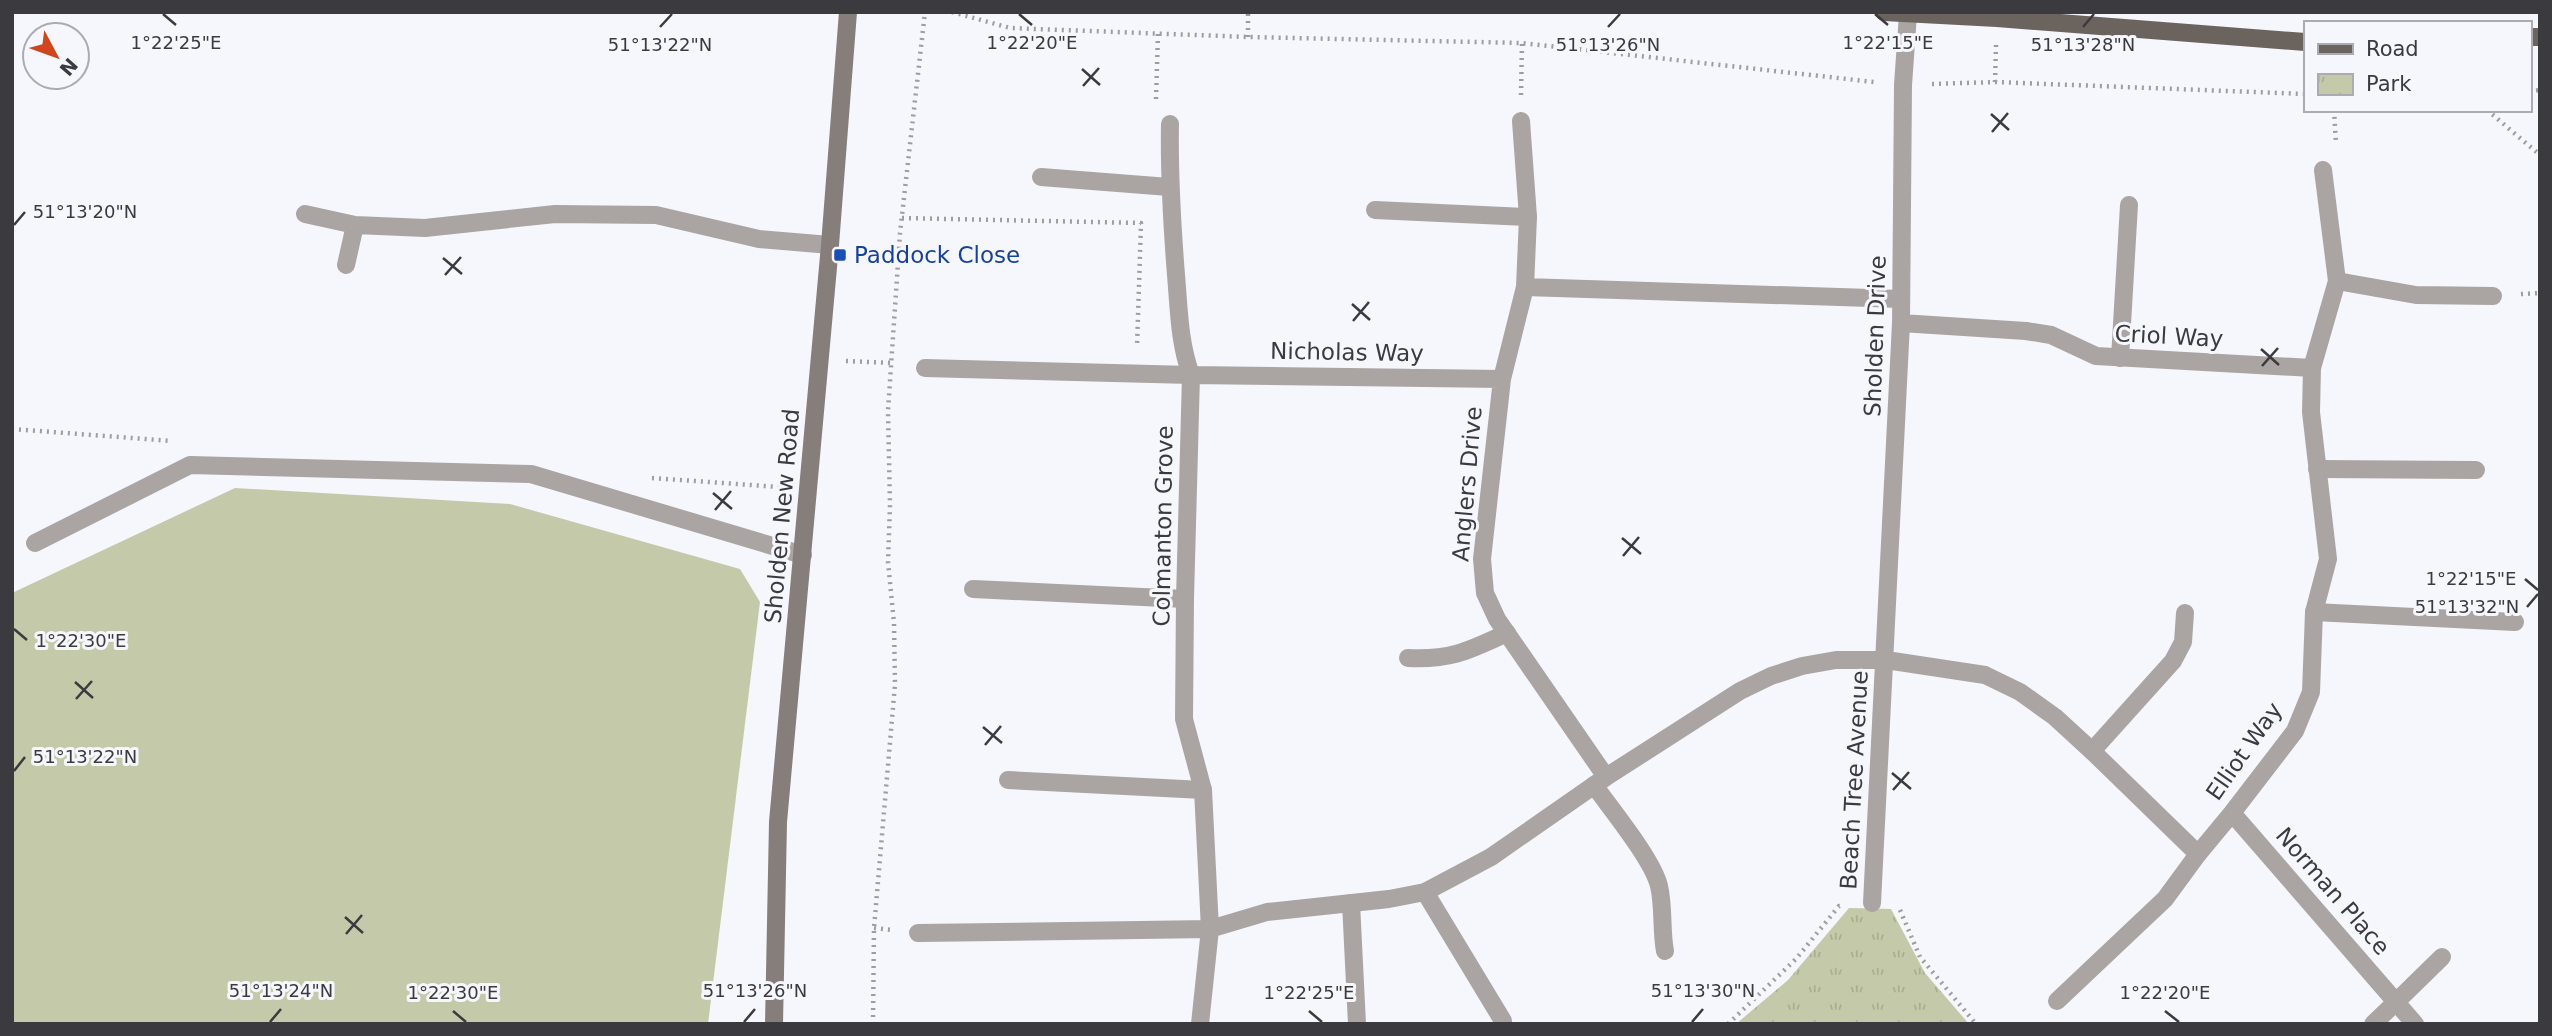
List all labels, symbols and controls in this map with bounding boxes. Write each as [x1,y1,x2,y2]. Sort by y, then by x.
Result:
north arrow [21,21,91,91]
legend [2304,21,2531,112]
text: 1°22'25"E [131,32,221,53]
text: 1°22'20"E [987,32,1077,53]
text: 1°22'15"E [1843,32,1933,53]
text: 51°13'22"N [608,34,712,55]
text: 51°13'26"N [1556,34,1660,55]
text: 51°13'28"N [2031,34,2135,55]
text: Road [2366,37,2419,61]
text: N [55,54,82,80]
text: Park [2366,72,2412,96]
text: 51°13'20"N [33,201,137,222]
place label: Paddock Close [854,242,1020,268]
marker: Paddock Close [832,247,848,263]
street label: Sholden Drive [1859,255,1891,417]
street label: Criol Way [2114,320,2224,352]
street label: Nicholas Way [1270,338,1424,366]
street label: Anglers Drive [1447,405,1487,563]
street label: Sholden New Road [760,408,804,624]
street label: Colmanton Grove [1148,425,1178,627]
text: 1°22'15"E [2426,568,2516,589]
text: 51°13'32"N [2415,596,2519,617]
text: 1°22'30"E [36,630,126,651]
street label: Beach Tree Avenue [1835,670,1873,890]
street label: Elliot Way [2201,697,2287,805]
text: 51°13'22"N [33,746,137,767]
street label: Norman Place [2271,822,2395,960]
text: 51°13'24"N [229,980,333,1001]
text: 51°13'26"N [703,980,807,1001]
text: 51°13'30"N [1651,980,1755,1001]
text: 1°22'30"E [408,982,498,1003]
text: 1°22'25"E [1264,982,1354,1003]
text: 1°22'20"E [2120,982,2210,1003]

